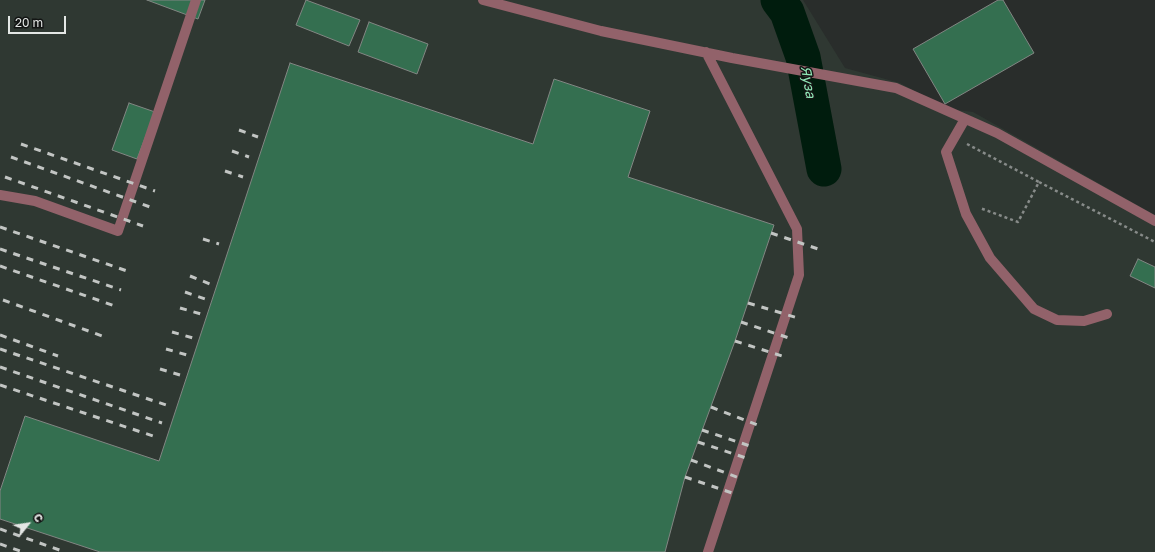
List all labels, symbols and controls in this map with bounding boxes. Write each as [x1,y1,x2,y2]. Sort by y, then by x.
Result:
scale bar [10,8,68,34]
text: 20 m [15,15,43,30]
water label: Яуза [797,65,819,99]
north arrow [8,504,48,544]
text: С [31,511,46,524]

